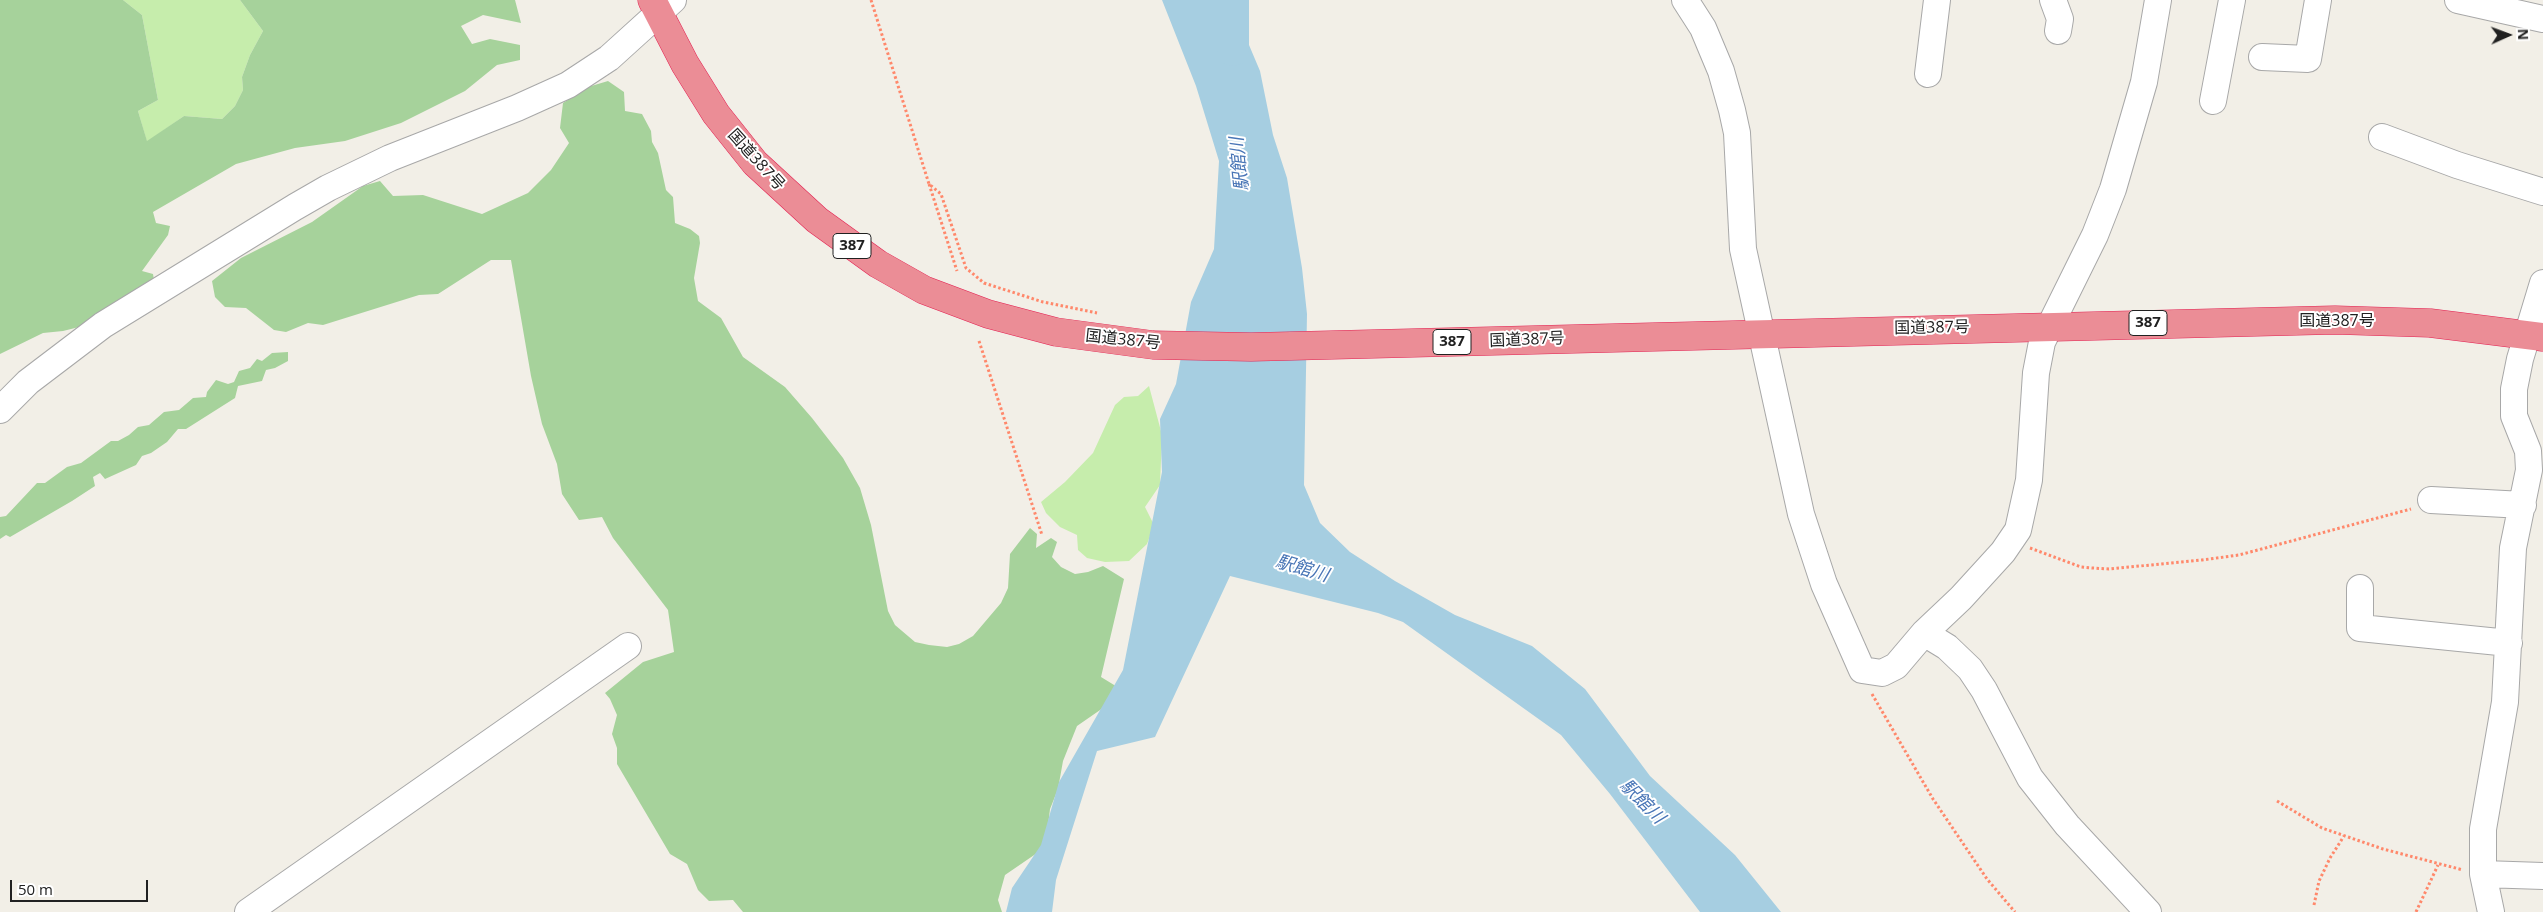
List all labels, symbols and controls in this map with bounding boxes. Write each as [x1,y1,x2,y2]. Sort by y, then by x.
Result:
north arrow [2483,10,2533,60]
text: N [2514,28,2533,40]
street label: 国道387号 [724,126,788,194]
water label: 駅館川 [1226,136,1254,192]
road number: 387 [833,234,871,258]
road number: 387 [2129,310,2167,336]
street label: 国道387号 [2299,311,2375,331]
street label: 国道387号 [1894,318,1970,338]
street label: 国道387号 [1084,327,1162,353]
street label: 国道387号 [1489,329,1565,351]
road number: 387 [1433,330,1471,354]
water label: 駅館川 [1273,551,1331,587]
water label: 駅館川 [1615,775,1669,829]
scale bar [12,870,150,902]
text: 50 m [18,879,53,899]

